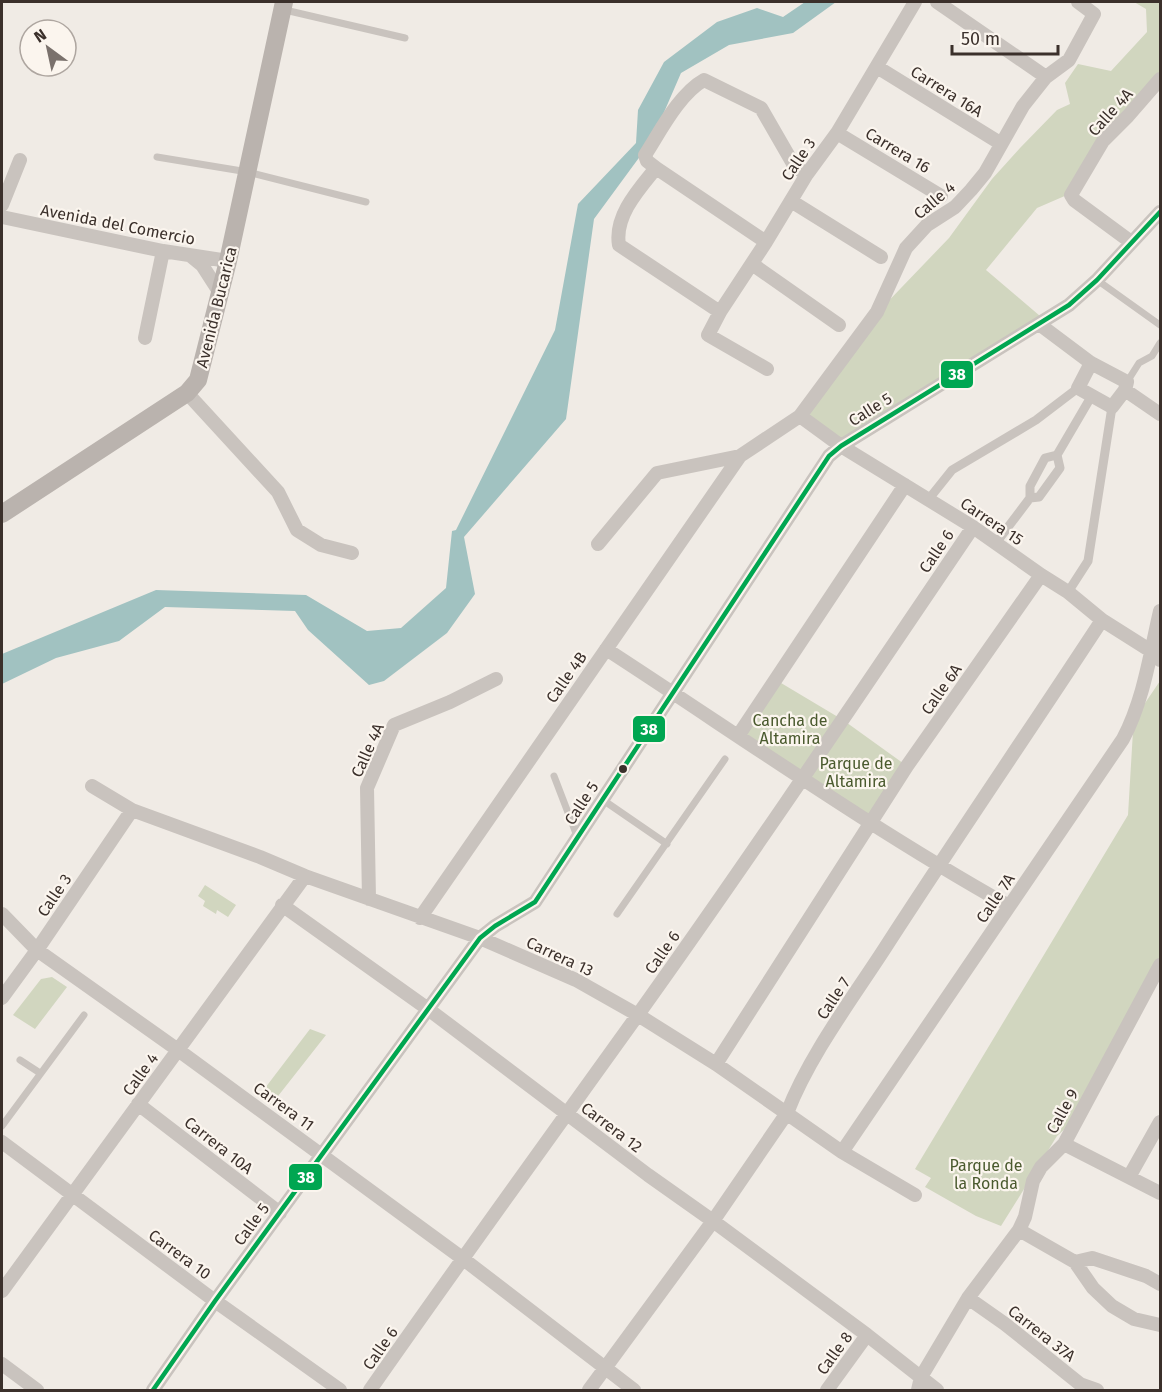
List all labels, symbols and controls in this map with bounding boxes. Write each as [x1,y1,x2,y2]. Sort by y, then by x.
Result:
north arrow [18,18,78,78]
scale bar [952,18,1058,56]
text: N [30,25,50,47]
text: 50 m [961,28,1000,50]
street label: Carrera 16A [907,62,987,121]
street label: Calle 4A [1084,84,1137,140]
street label: Carrera 16 [862,124,934,177]
street label: Calle 3 [777,134,820,184]
street label: Calle 4 [910,177,959,223]
street label: Avenida del Comercio [39,200,197,249]
street label: Avenida Bucarica [192,245,241,370]
line badge: 38 [940,360,974,389]
text: 38 [947,365,966,384]
street label: Calle 5 [845,389,895,430]
street label: Carrera 15 [957,494,1027,549]
street label: Calle 6 [915,526,958,577]
street label: Calle 4B [542,648,591,706]
street label: Calle 6A [917,660,966,718]
park label: Cancha de Altamira [752,711,828,748]
line badge: 38 [632,715,666,743]
street label: Calle 4A [347,719,388,780]
text: 38 [639,720,658,739]
park label: Parque de Altamira [820,754,892,791]
unlabelled marker [617,763,629,775]
street label: Calle 5 [560,778,602,828]
street label: Calle 7A [972,869,1019,927]
street label: Calle 3 [33,870,76,920]
street label: Calle 6 [641,927,684,977]
street label: Carrera 13 [523,933,596,980]
street label: Calle 7 [813,974,854,1023]
street label: Calle 4 [119,1049,163,1099]
street label: Carrera 11 [250,1078,318,1135]
street label: Calle 9 [1042,1086,1082,1137]
street label: Carrera 12 [577,1098,646,1157]
street label: Carrera 10A [181,1113,257,1179]
park label: Parque de la Ronda [950,1156,1022,1193]
line badge: 38 [288,1163,323,1191]
text: 38 [296,1168,315,1187]
street label: Calle 5 [230,1199,273,1249]
street label: Carrera 10 [145,1225,215,1283]
street label: Carrera 37A [1004,1301,1080,1366]
street label: Calle 6 [359,1323,402,1373]
street label: Calle 8 [812,1328,856,1378]

